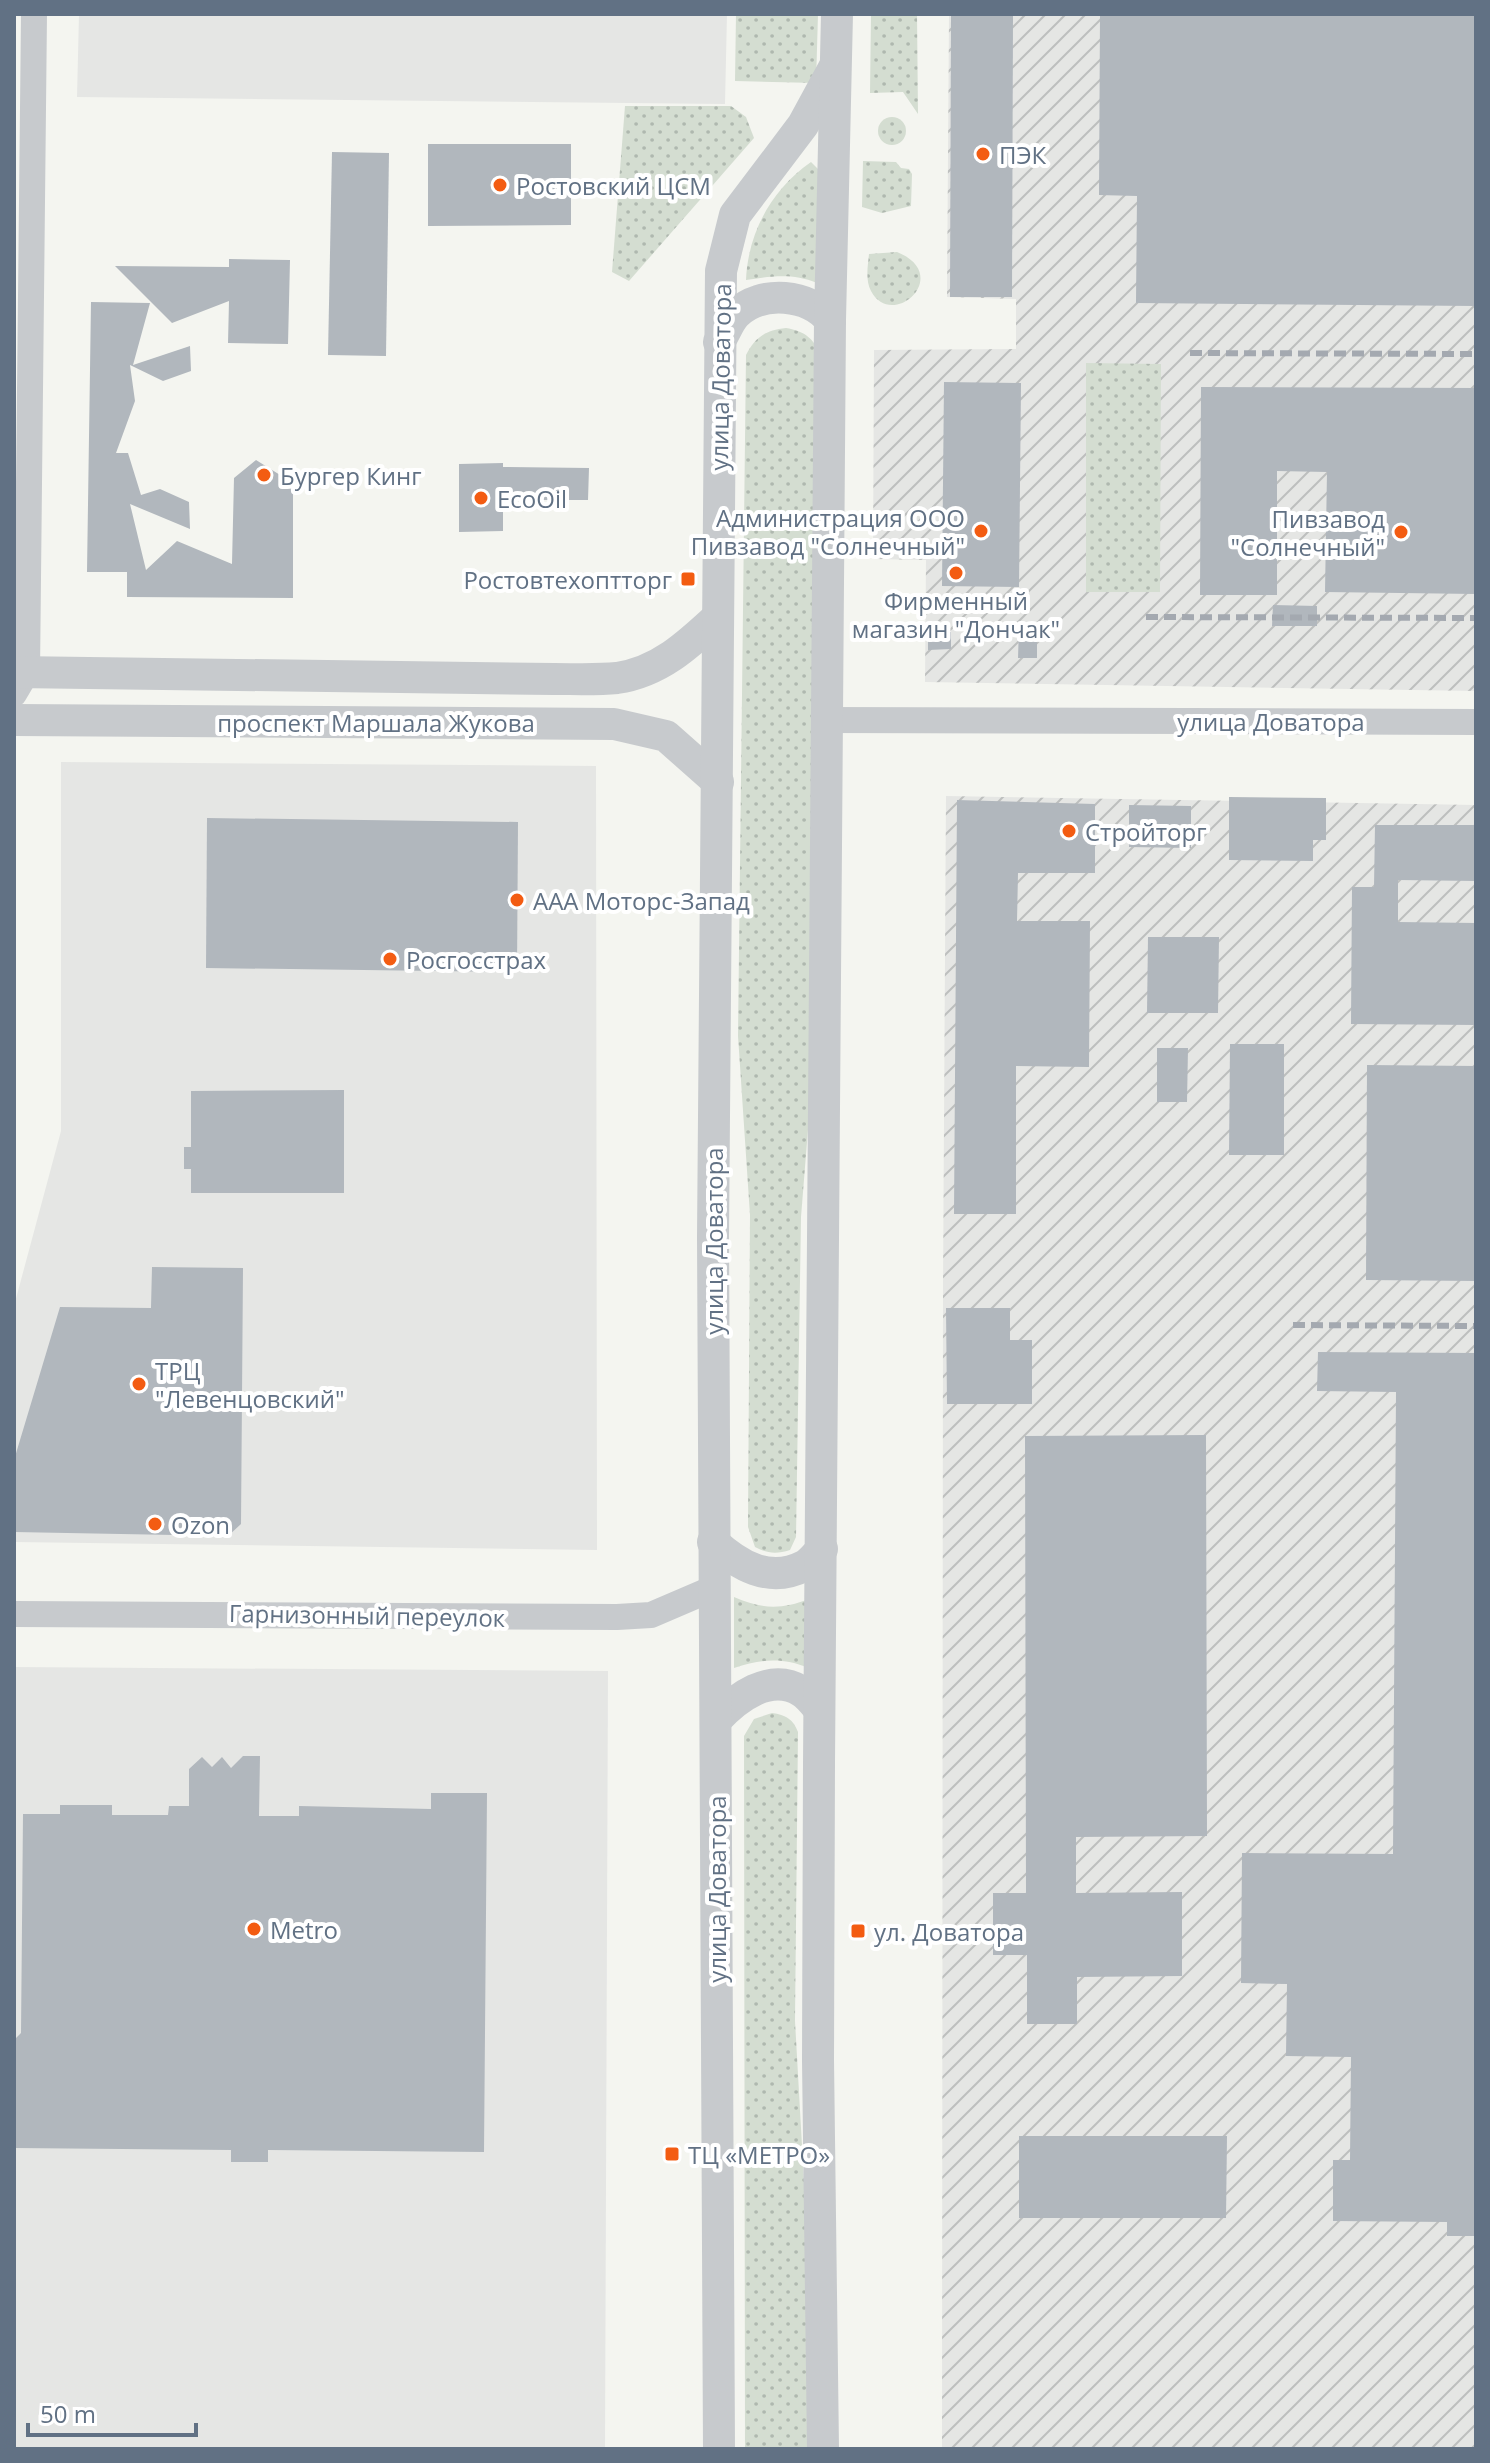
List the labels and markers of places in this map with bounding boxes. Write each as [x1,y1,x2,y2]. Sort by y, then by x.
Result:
place label: ПЭК [999,138,1047,171]
marker: ПЭК [974,145,992,163]
place label: Ростовский ЦСМ [516,169,711,202]
marker: Ростовский ЦСМ [491,176,509,194]
place label: Бургер Кинг [280,459,422,492]
marker: Бургер Кинг [255,466,273,484]
place label: EcoOil [497,482,567,515]
marker: EcoOil [472,489,490,507]
place label: Администрация ООО Пивзавод "Солнечный" [691,501,965,562]
place label: Пивзавод "Солнечный" [1230,502,1385,563]
marker: Администрация ООО Пивзавод "Солнечный" [972,522,990,540]
marker: Пивзавод "Солнечный" [1392,523,1410,541]
place label: Ростовтехоптторг [463,563,672,596]
marker: Фирменный магазин "Дончак" [947,564,965,582]
marker: Ростовтехоптторг [679,570,697,588]
place label: Фирменный магазин "Дончак" [852,584,1060,645]
place label: Стройторг [1085,815,1207,848]
marker: Стройторг [1060,822,1078,840]
place label: ААА Моторс-Запад [533,884,750,917]
marker: ААА Моторс-Запад [508,891,526,909]
place label: Росгосстрах [406,943,546,976]
marker: Росгосстрах [381,950,399,968]
place label: ТРЦ "Левенцовский" [155,1354,345,1415]
marker: ТРЦ "Левенцовский" [130,1375,148,1393]
place label: Ozon [171,1508,230,1541]
marker: Ozon [146,1515,164,1533]
place label: Metro [270,1913,338,1946]
place label: ул. Доватора [874,1915,1024,1948]
marker: Metro [245,1920,263,1938]
marker: ул. Доватора [849,1922,867,1940]
place label: ТЦ «МЕТРО» [688,2138,830,2171]
marker: ТЦ «МЕТРО» [663,2145,681,2163]

